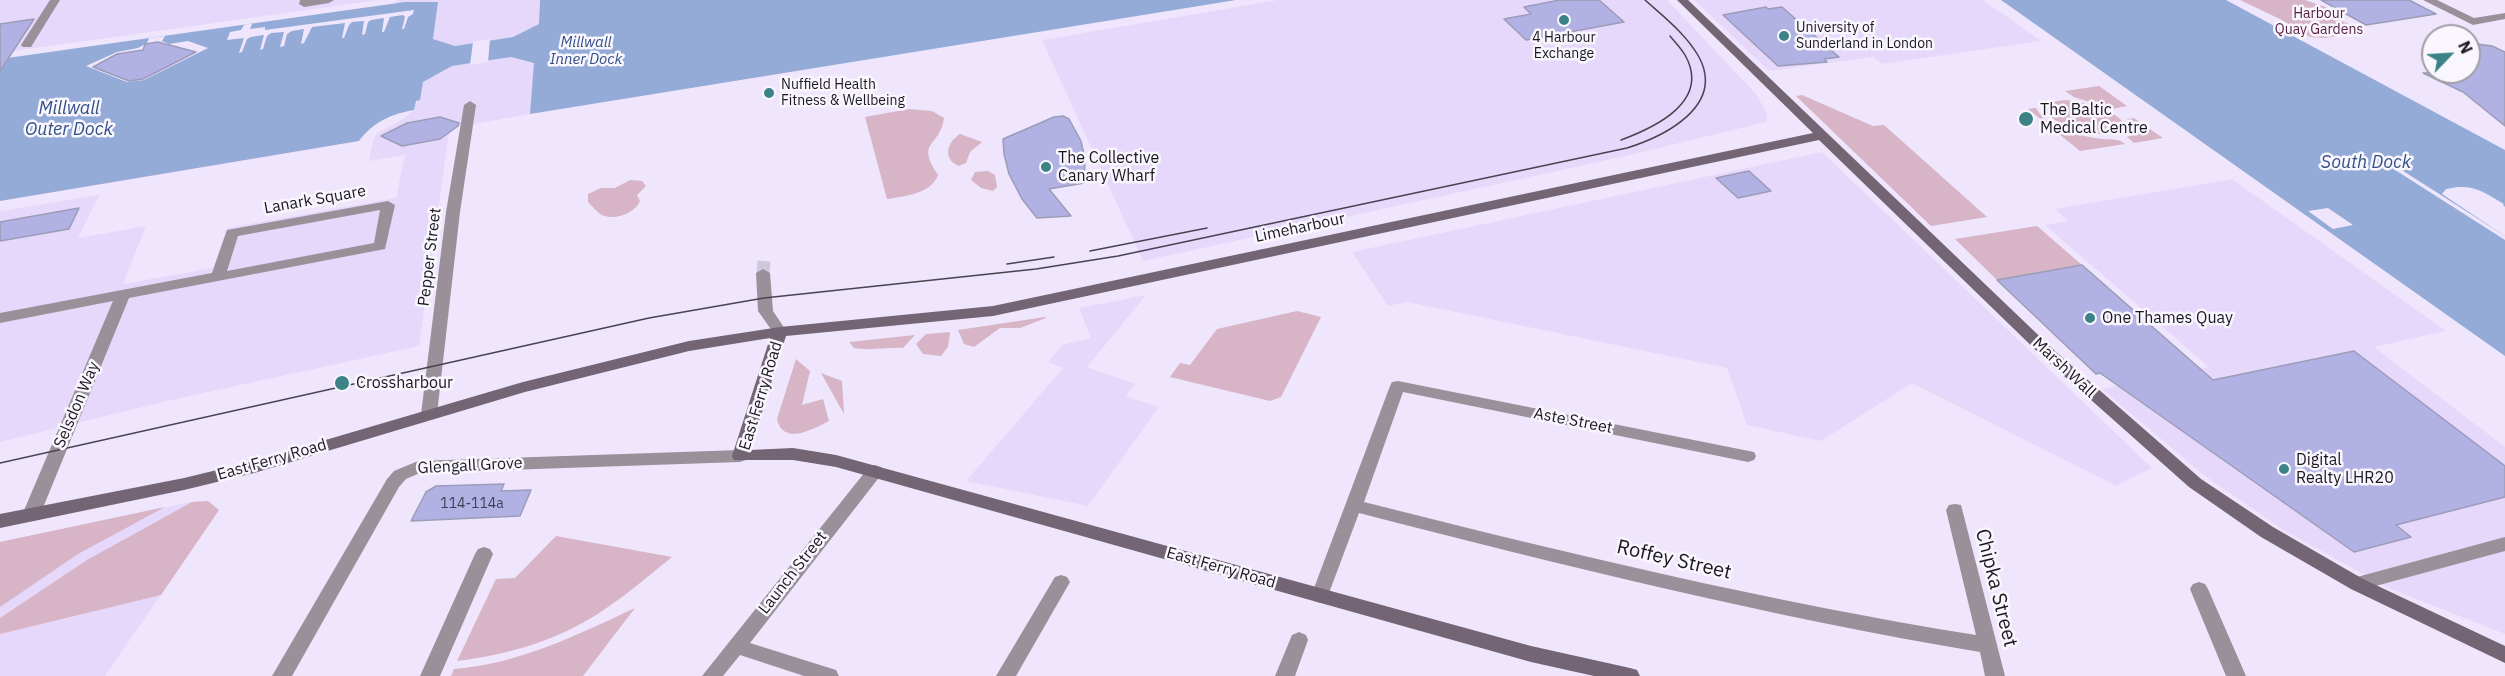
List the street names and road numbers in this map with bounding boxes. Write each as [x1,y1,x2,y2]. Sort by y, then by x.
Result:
street label: Lanark Square [263,182,367,218]
street label: Pepper Street [414,207,446,307]
street label: Limeharbour [1253,209,1347,247]
street label: Marsh Wall [2028,334,2100,402]
street label: East Ferry Road [735,339,787,453]
street label: Selsdon Way [50,359,104,451]
street label: Aste Street [1532,404,1614,438]
street label: East Ferry Road [215,435,329,485]
street label: Glengall Grove [417,454,523,478]
street label: Chipka Street [1970,526,2022,650]
street label: Launch Street [755,528,831,618]
street label: Roffey Street [1614,535,1734,585]
street label: East Ferry Road [1164,543,1278,593]

